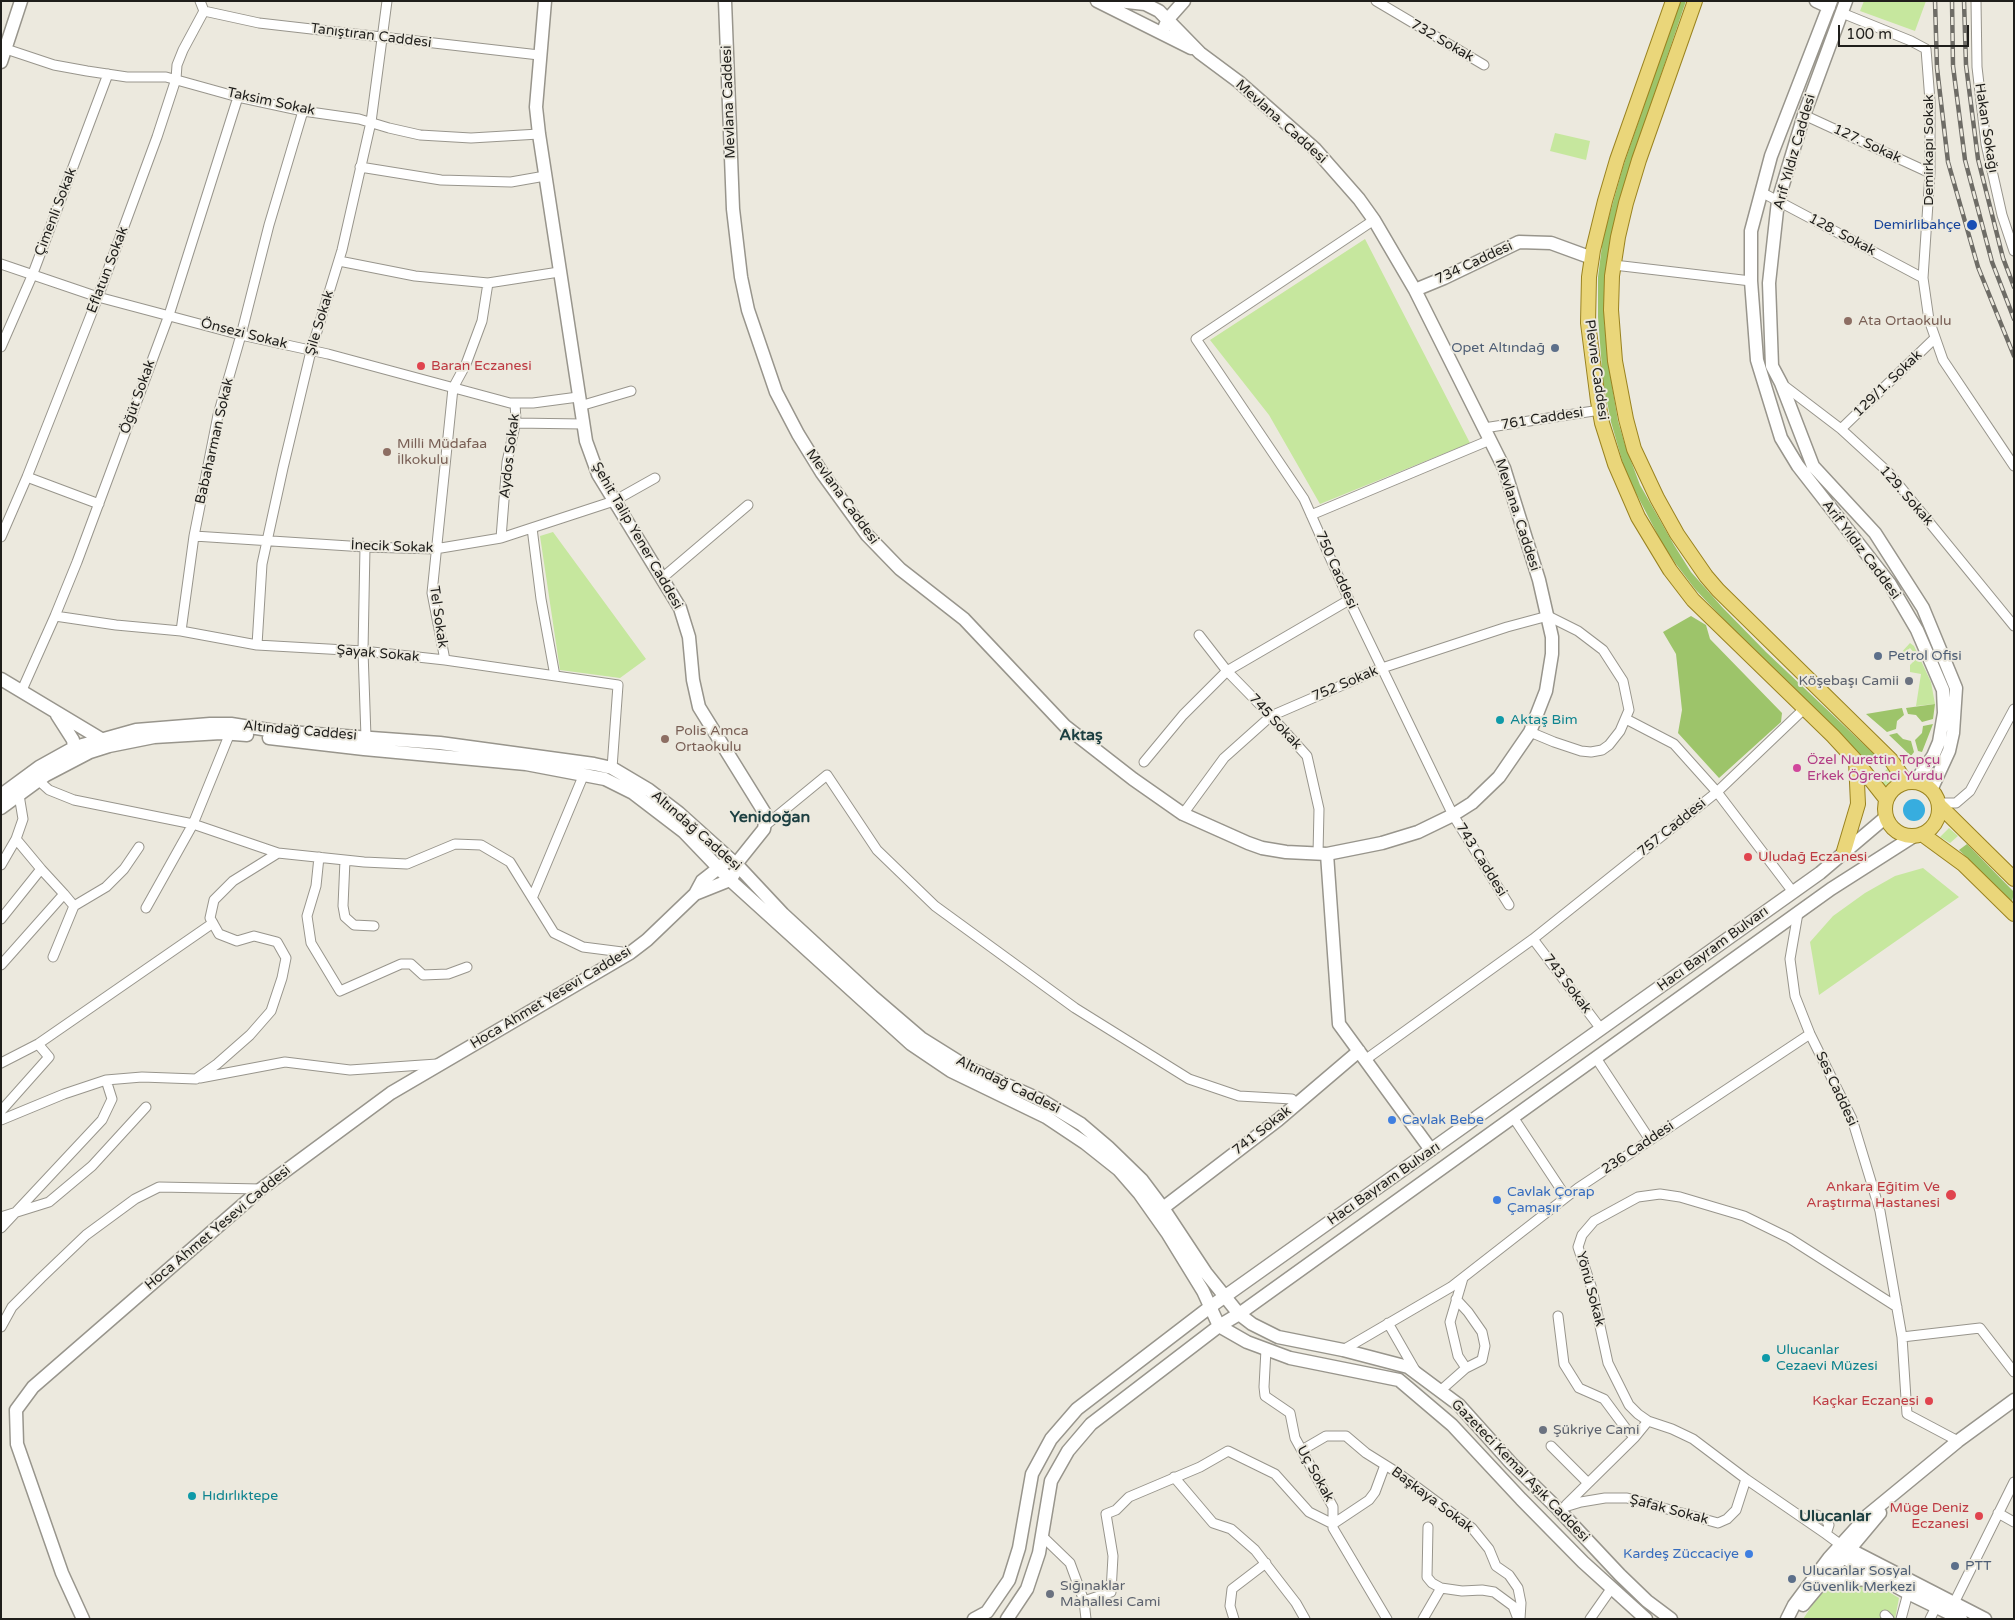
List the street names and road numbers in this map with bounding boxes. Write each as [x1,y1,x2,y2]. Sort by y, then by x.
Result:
street label: 732 Sokak [1407,16,1477,66]
street label: Tanıştıran Caddesi [310,20,432,52]
street label: Mevlana Caddesi [719,45,739,159]
street label: Mevlana. Caddesi [1232,77,1330,167]
street label: Hakan Sokağı [1971,82,2001,174]
street label: Taksim Sokak [225,84,317,120]
street label: Arif Yıldız Caddesi [1770,92,1820,212]
street label: Demirkapı Sokak [1921,94,1937,206]
street label: 127. Sokak [1830,121,1904,167]
street label: Çimenli Sokak [31,165,81,259]
street label: 128. Sokak [1805,210,1879,260]
street label: Eflatun Sokak [84,224,132,316]
street label: 734 Caddesi [1433,238,1515,288]
street label: Şile Sokak [302,288,338,358]
street label: Önsezi Sokak [199,315,289,353]
street label: Plevne Caddesi [1581,319,1611,421]
street label: 129/1. Sokak [1850,347,1926,421]
street label: Öğüt Sokak [117,358,159,436]
street label: Babaharman Sokak [192,376,238,506]
street label: 761 Caddesi [1499,404,1585,434]
street label: Aydos Sokak [496,413,524,499]
street label: Mevlana Caddesi [802,446,882,548]
street label: Mevlana. Caddesi [1491,457,1543,573]
street label: Şehit Talip Yener Caddesi [588,460,686,612]
street label: 129. Sokak [1875,463,1937,529]
street label: Arif Yıldız Caddesi [1818,497,1904,603]
street label: 750 Caddesi [1311,528,1361,612]
street label: İnecik Sokak [350,537,434,557]
street label: Tel Sokak [425,585,451,649]
street label: Şayak Sokak [336,642,420,666]
street label: 752 Sokak [1309,663,1381,705]
street label: 745 Sokak [1245,691,1305,753]
street label: Altındağ Caddesi [243,718,357,744]
street label: Altındağ Caddesi [648,787,744,875]
street label: 757 Caddesi [1634,795,1710,861]
street label: 743 Caddesi [1452,820,1510,900]
street label: Hacı Bayram Bulvarı [1654,903,1772,995]
street label: Hoca Ahmet Yesevi Caddesi [467,943,635,1053]
street label: 743 Sokak [1539,951,1595,1017]
street label: Ses Caddesi [1811,1049,1861,1129]
street label: Altındağ Caddesi [953,1053,1063,1117]
street label: 741 Sokak [1229,1103,1295,1159]
street label: 236 Caddesi [1599,1118,1677,1178]
street label: Hacı Bayram Bulvarı [1325,1139,1443,1229]
street label: Hoca Ahmet Yesevi Caddesi [142,1162,294,1294]
street label: Yönü Sokak [1572,1250,1608,1328]
street label: Gazeteci Kemal Aşık Caddesi [1447,1396,1593,1546]
street label: Uç Sokak [1293,1443,1337,1505]
street label: Başkaya Sokak [1388,1464,1476,1536]
street label: Şafak Sokak [1628,1491,1710,1529]

